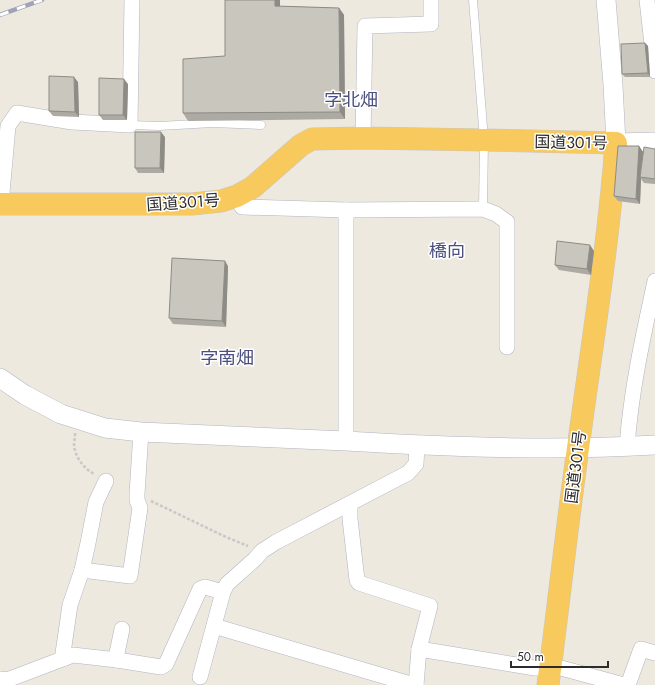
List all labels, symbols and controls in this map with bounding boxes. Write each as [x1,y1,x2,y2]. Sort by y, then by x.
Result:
district label: 字北畑 [324,87,378,113]
street label: 国道301号 [534,130,608,155]
street label: 国道301号 [146,188,221,217]
district label: 橋向 [429,238,465,264]
district label: 字南畑 [200,345,254,371]
street label: 国道301号 [560,429,591,505]
scale bar [511,643,608,669]
text: 50 m [517,648,544,666]

